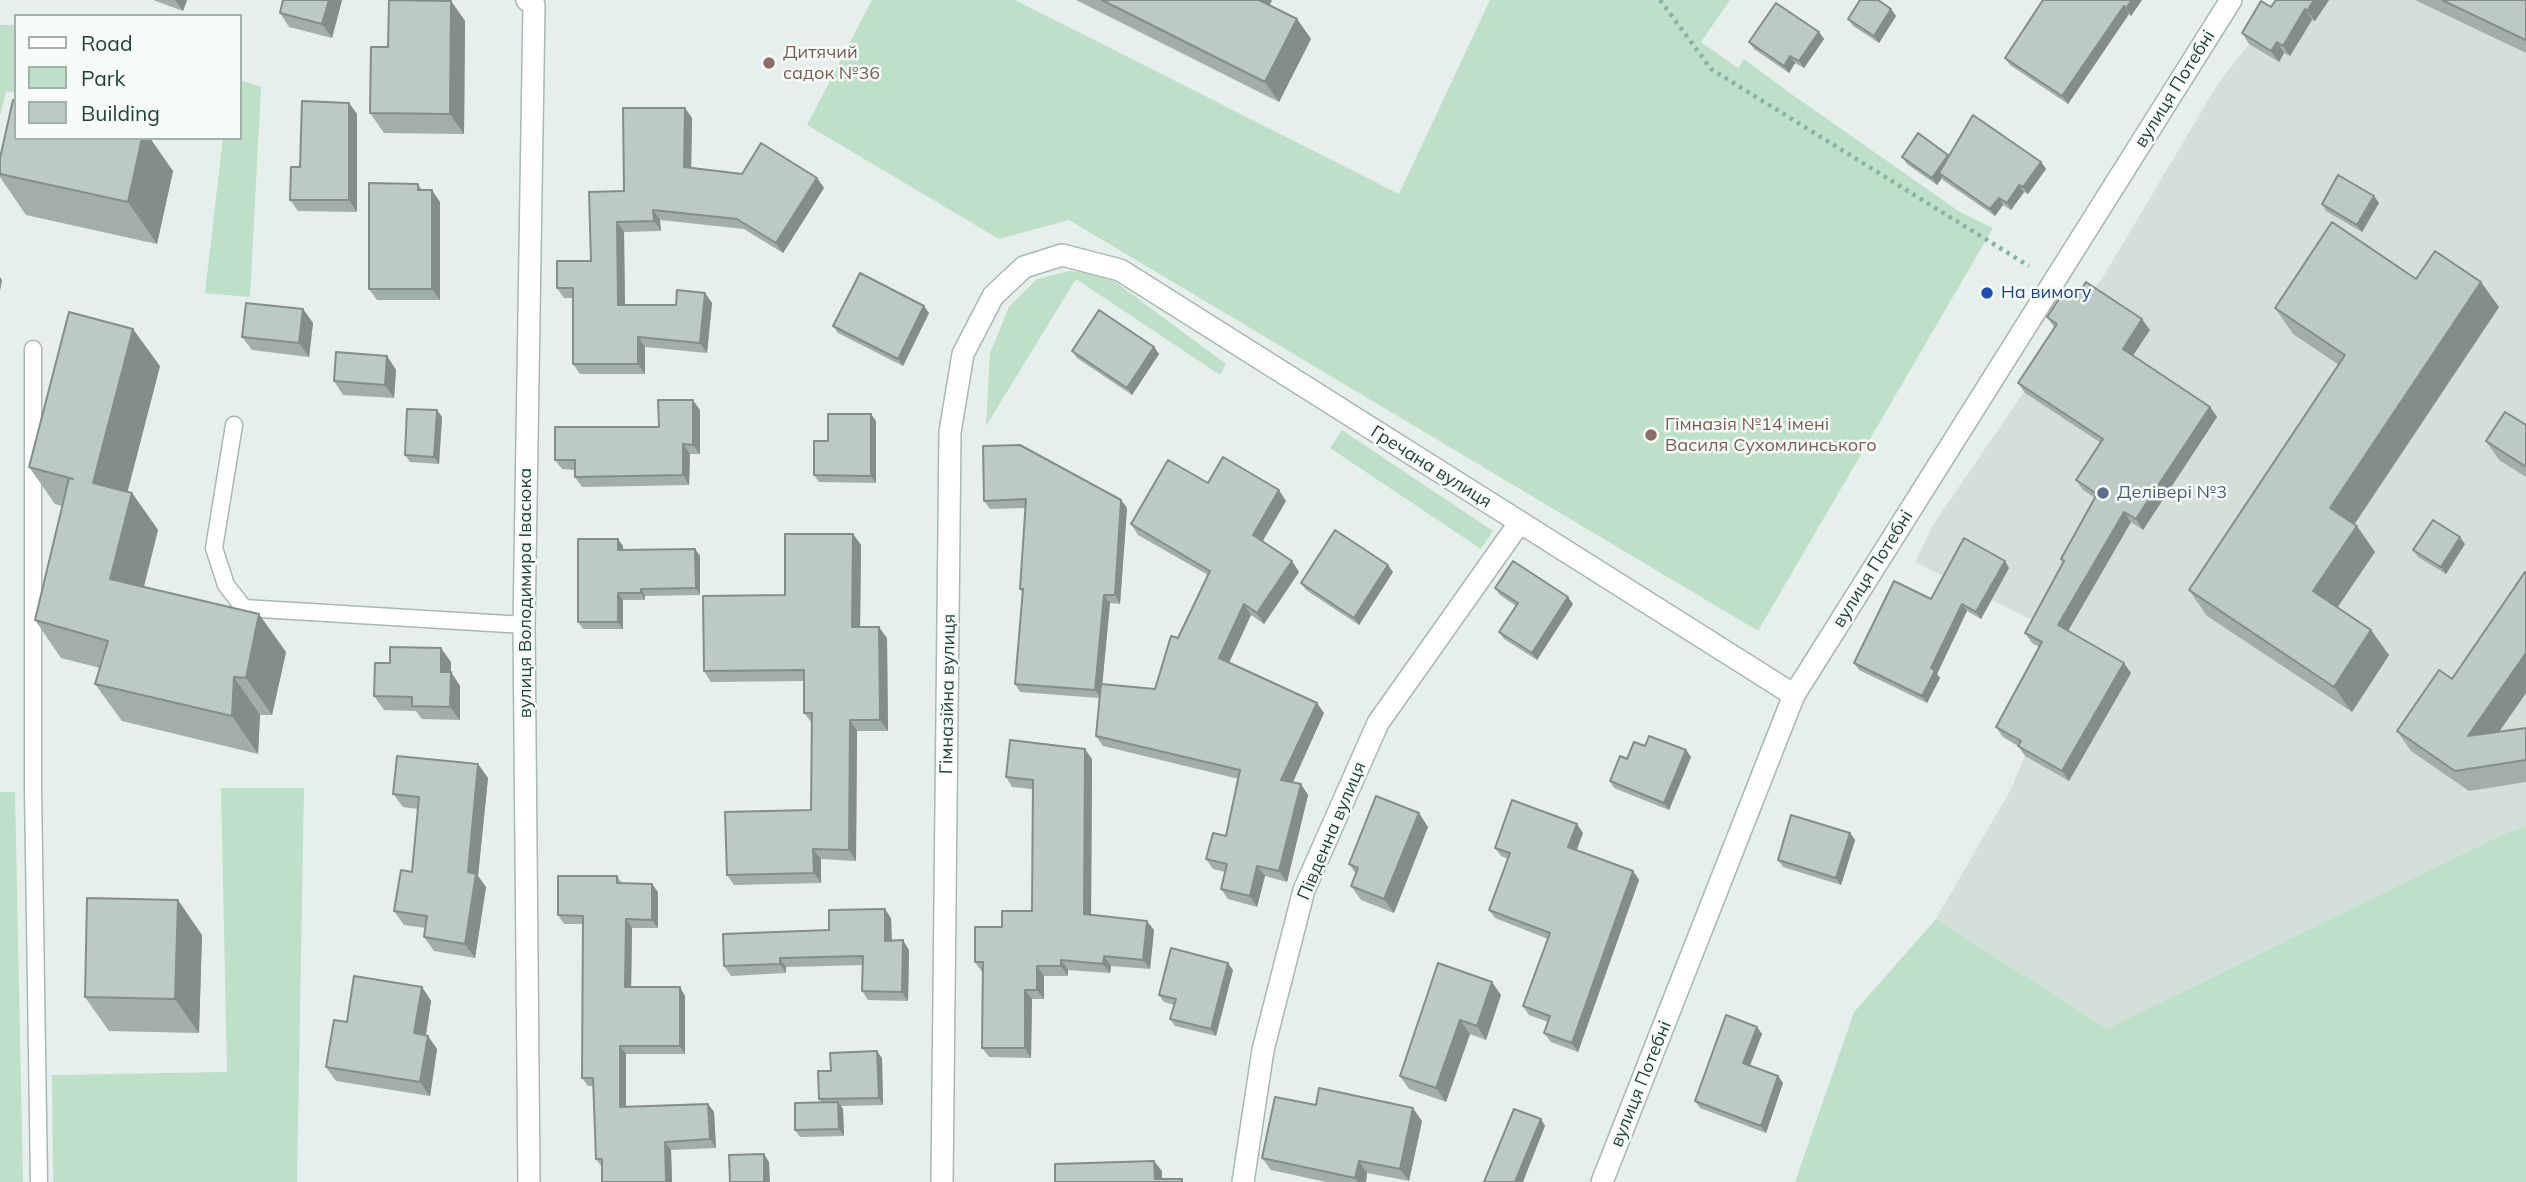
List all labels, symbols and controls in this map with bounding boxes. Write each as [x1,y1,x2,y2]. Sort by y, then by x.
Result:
legend [14,14,242,140]
street label: вулиця Потебні [2130,26,2220,152]
text: Road [81,30,132,56]
place label: Дитячий садок №36 [783,42,880,84]
marker: Дитячий садок №36 [761,55,777,71]
text: Park [81,65,125,91]
text: Building [81,100,160,126]
place label: На вимогу [2001,282,2092,304]
marker: На вимогу [1979,285,1995,301]
place label: Гімназія №14 імені Василя Сухомлинського [1665,414,1877,457]
street label: Гречана вулиця [1367,421,1495,513]
marker: Гімназія №14 імені Василя Сухомлинського [1643,427,1659,443]
street label: вулиця Володимира Івасюка [515,468,537,718]
place label: Делівері №3 [2117,482,2227,504]
marker: Делівері №3 [2095,485,2111,501]
street label: вулиця Потебні [1828,506,1918,632]
street label: Гімназійна вулиця [936,614,960,774]
street label: Південна вулиця [1293,759,1371,903]
street label: вулиця Потебні [1606,1018,1676,1150]

